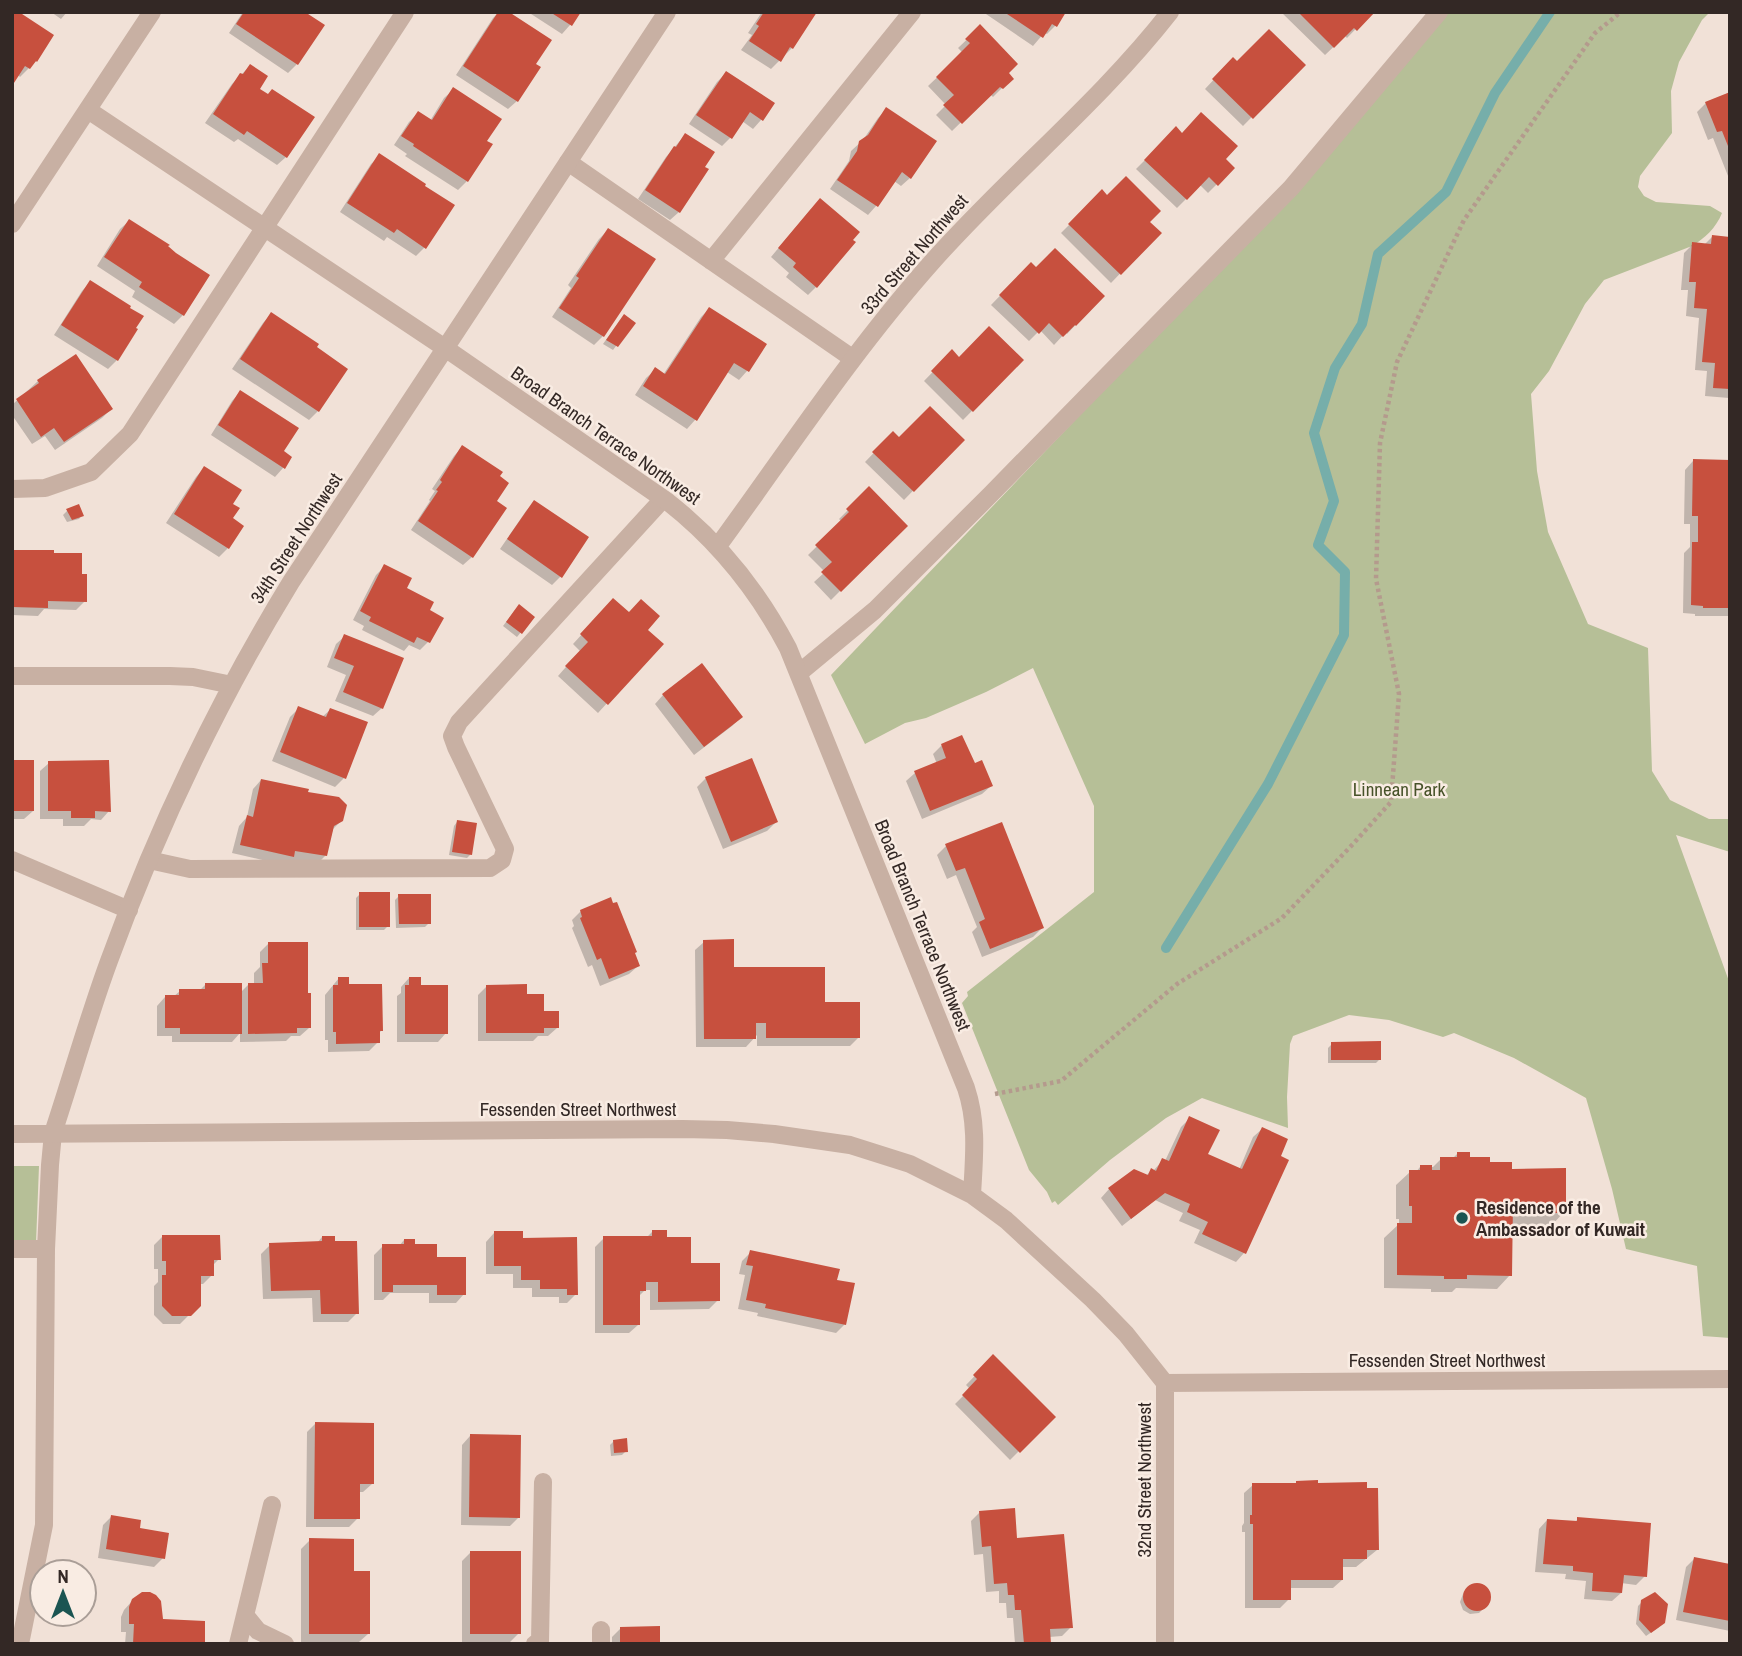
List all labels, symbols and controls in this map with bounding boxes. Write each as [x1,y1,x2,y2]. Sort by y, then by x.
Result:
street label: 33rd Street Northwest [854,188,974,320]
street label: Broad Branch Terrace Northwest [506,360,706,511]
street label: 34th Street Northwest [244,467,348,608]
park label: Linnean Park [1353,776,1446,802]
street label: Broad Branch Terrace Northwest [869,815,978,1035]
street label: Fessenden Street Northwest [480,1096,677,1122]
place label: Residence of the Ambassador of Kuwait [1476,1194,1645,1242]
marker: Residence of the Ambassador of Kuwait [1454,1210,1470,1226]
street label: Fessenden Street Northwest [1349,1347,1546,1373]
street label: 32nd Street Northwest [1131,1402,1157,1558]
north arrow [28,1558,98,1628]
text: N [57,1563,69,1589]

